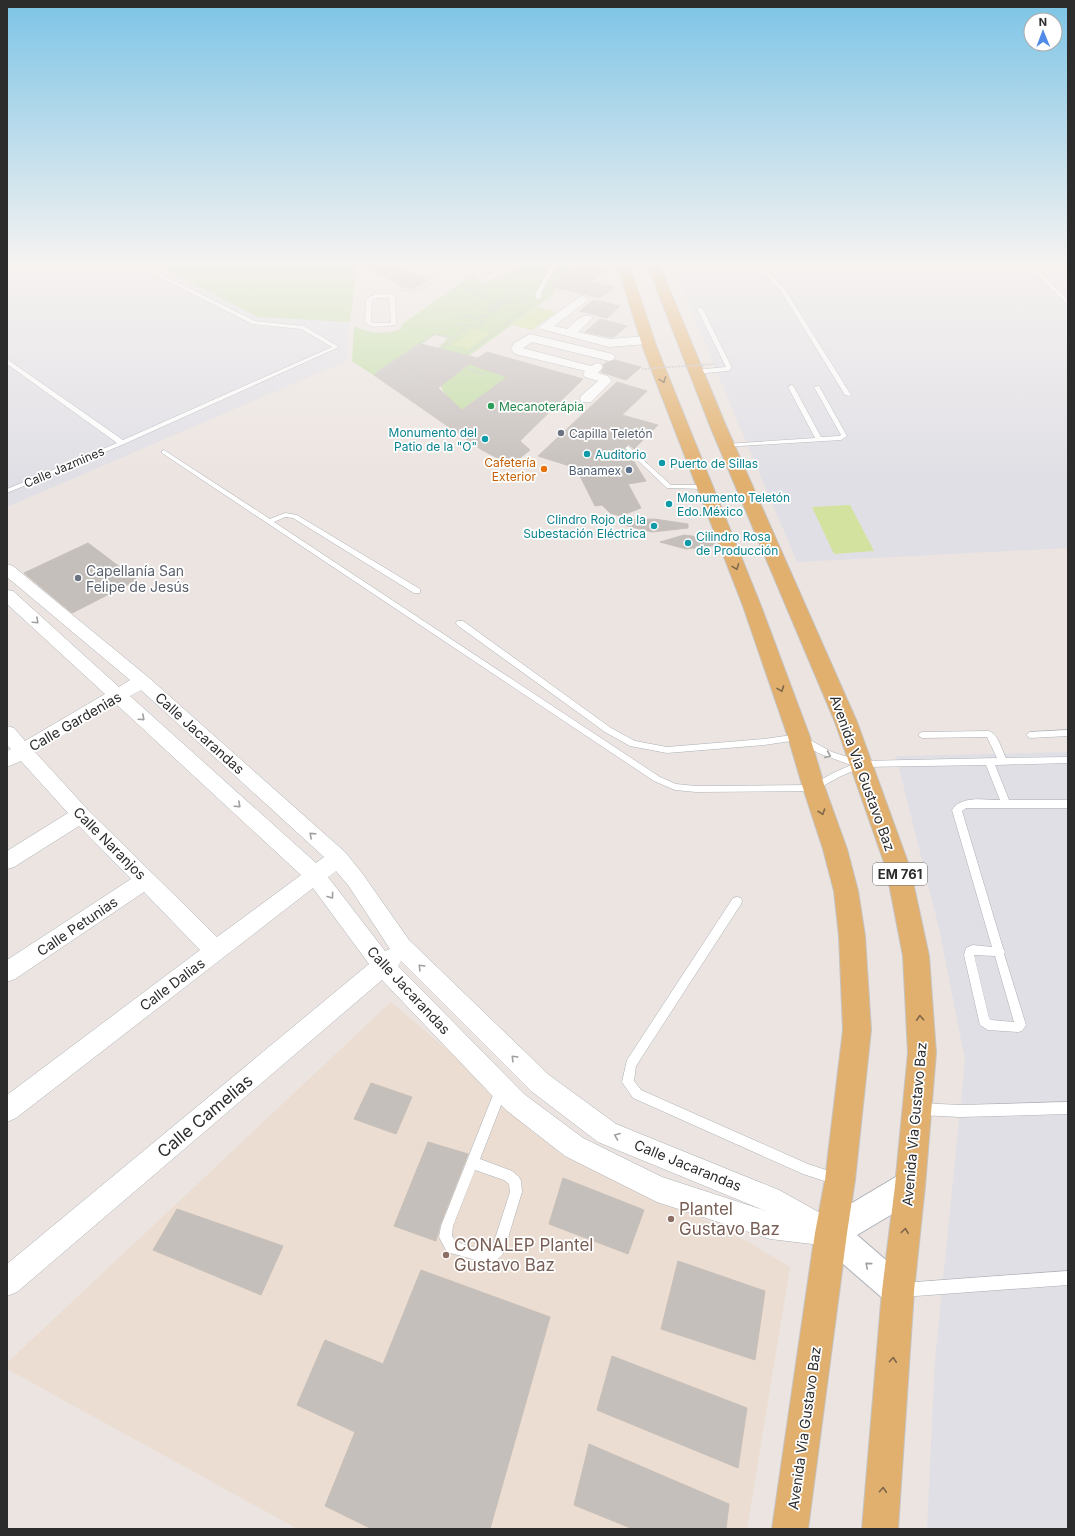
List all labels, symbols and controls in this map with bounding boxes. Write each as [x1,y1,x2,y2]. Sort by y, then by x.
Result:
north arrow [1023,12,1063,52]
text: N [1039,15,1047,29]
one-way arrow [658,376,666,384]
place label: Mecanoterápia [499,399,584,414]
marker: Mecanoterápia [486,401,496,411]
place label: Monumento del Patio de la "O" [389,425,477,454]
place label: Capilla Teletón [569,426,652,441]
marker: Capilla Teletón [556,428,566,438]
marker: Monumento del Patio de la "O" [480,434,490,444]
street label: Calle Jazmines [22,443,106,491]
place label: Auditorio [595,447,646,462]
marker: Auditorio [582,449,592,459]
place label: Cafetería Exterior [484,455,536,484]
place label: Puerto de Sillas [670,456,758,471]
marker: Puerto de Sillas [657,458,667,468]
place label: Banamex [569,463,621,478]
marker: Cafetería Exterior [539,464,549,474]
marker: Banamex [624,465,634,475]
place label: Monumento Teletón Edo.México [677,490,790,519]
marker: Monumento Teletón Edo.México [664,499,674,509]
place label: Clindro Rojo de la Subestación Eléctrica [523,512,646,541]
marker: Clindro Rojo de la Subestación Eléctrica [649,521,659,531]
place label: Cilindro Rosa de Producción [696,529,778,558]
marker: Cilindro Rosa de Producción [683,538,693,548]
place label: Capellanía San Felipe de Jesús [86,562,189,595]
one-way arrow [731,562,739,570]
marker: Capellanía San Felipe de Jesús [73,573,83,583]
one-way arrow [31,616,39,624]
one-way arrow [777,685,785,692]
street label: Calle Gardenias [26,688,124,754]
street label: Calle Jacarandas [152,689,248,777]
street label: Avenida Via Gustavo Baz [827,693,899,853]
one-way arrow [137,713,145,721]
one-way arrow [825,750,832,758]
one-way arrow [233,801,241,808]
street label: Calle Naranjos [70,803,150,883]
one-way arrow [818,808,826,815]
one-way arrow [309,832,317,840]
road number: EM 761 [873,863,927,885]
one-way arrow [326,892,333,899]
street label: Calle Petunias [33,893,121,959]
street label: Calle Jacarandas [364,942,454,1038]
street label: Calle Dalias [136,954,208,1014]
one-way arrow [418,964,426,971]
one-way arrow [916,1015,925,1021]
street label: Avenida Via Gustavo Baz [898,1041,930,1207]
one-way arrow [511,1055,519,1063]
street label: Calle Camelias [153,1070,257,1162]
one-way arrow [613,1133,620,1141]
street label: Calle Jacarandas [632,1136,744,1194]
place label: Plantel Gustavo Baz [679,1199,780,1239]
marker: Plantel Gustavo Baz [666,1214,676,1224]
one-way arrow [900,1228,909,1234]
place label: CONALEP Plantel Gustavo Baz [454,1235,593,1275]
marker: CONALEP Plantel Gustavo Baz [441,1250,451,1260]
one-way arrow [866,1263,873,1270]
street label: Avenida Via Gustavo Baz [784,1345,824,1511]
one-way arrow [888,1357,897,1364]
one-way arrow [878,1487,887,1493]

